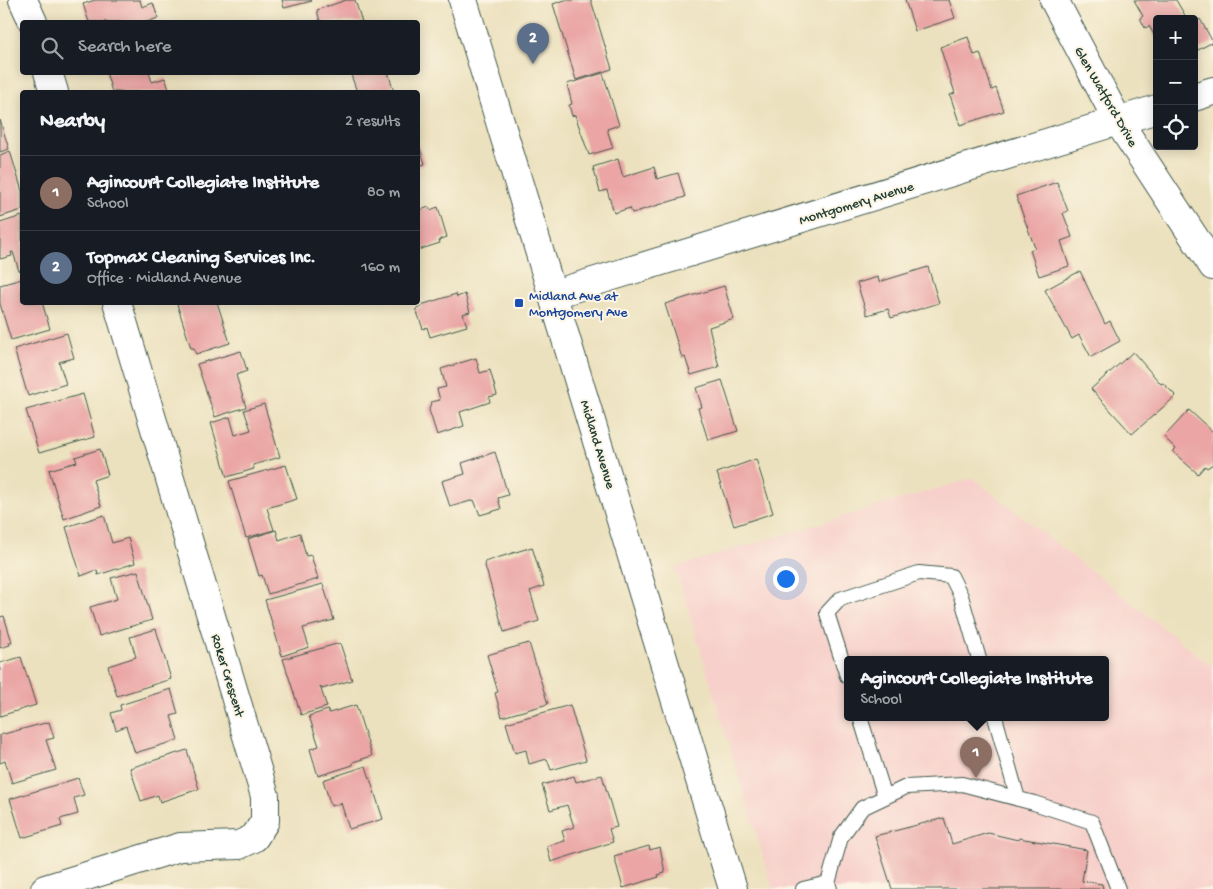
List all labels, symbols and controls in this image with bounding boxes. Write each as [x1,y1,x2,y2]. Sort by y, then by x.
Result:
map controls [1153,15,1198,150]
button: + [1153,15,1198,60]
search box [20,20,420,75]
pin: 2 [517,23,549,64]
icon: search [38,34,66,62]
text: Search here [78,36,172,59]
street label: Glen Watford Drive [1069,44,1141,151]
button: − [1153,60,1198,105]
button: locate [1153,105,1198,150]
text: Nearby [40,110,105,135]
text: 2 results [345,113,400,132]
text: Agincourt Collegiate Institute [87,172,319,195]
street label: Montgomery Avenue [797,179,917,230]
text: 1 [53,184,59,203]
text: 80 m [367,184,400,203]
text: School [87,195,129,214]
text: Topmax Cleaning Services Inc. [87,247,316,270]
text: 2 [52,259,60,278]
text: 160 m [361,259,400,278]
text: Office · Midland Avenue [87,270,241,289]
place label: Midland Ave at Montgomery Ave [529,289,628,322]
marker: Midland Ave at Montgomery Ave [513,297,525,309]
street label: Midland Avenue [575,398,618,492]
your location [773,566,799,592]
street label: Roker Crescent [206,632,248,720]
popup [844,656,1109,721]
text: Agincourt Collegiate Institute [861,668,1092,691]
text: School [861,691,902,710]
pin: 1 [960,737,992,778]

